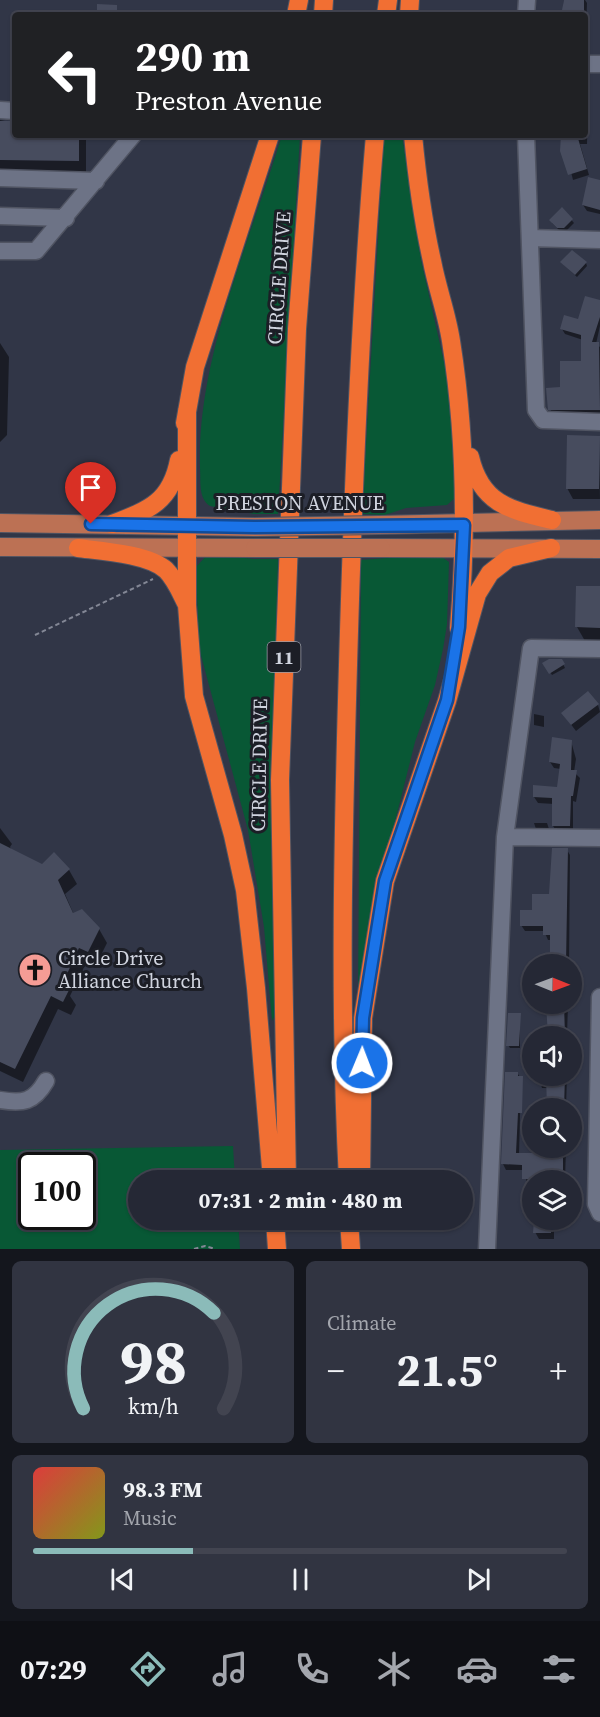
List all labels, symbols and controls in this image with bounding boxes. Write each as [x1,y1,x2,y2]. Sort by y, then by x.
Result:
text: 290 m [135,27,250,85]
icon: left [36,36,114,114]
text: Preston Avenue [135,82,322,119]
street label: CIRCLE DRIVE [260,211,298,345]
pin [65,462,116,524]
icon: arrive [74,471,107,504]
street label: PRESTON AVENUE [216,489,384,517]
road number: 11 [268,642,300,672]
street label: CIRCLE DRIVE [244,698,274,832]
place label: Circle Drive Alliance Church [58,944,202,995]
church icon: Circle Drive Alliance Church [17,952,53,988]
north arrow [522,954,582,1014]
map controls [522,954,582,1230]
button: sound [522,1026,582,1086]
position arrow [330,1031,394,1095]
button: search [522,1098,582,1158]
speed limit sign: 100 [18,1152,96,1230]
button: layers [522,1170,582,1230]
text: 07:31 · 2 min · 480 m [199,1185,402,1215]
text: Climate [327,1309,396,1337]
text: 98 [119,1318,187,1404]
text: 21.5° [396,1339,498,1401]
text: − [327,1348,345,1393]
text: + [550,1348,567,1393]
text: km/h [127,1392,179,1421]
text: 98.3 FM [123,1474,202,1504]
text: Music [123,1504,177,1532]
icon: previous [106,1563,139,1596]
icon: pause [284,1563,317,1596]
icon: next [462,1563,495,1596]
icon: directions [127,1648,169,1690]
icon: music [209,1648,251,1690]
icon: phone [291,1648,333,1690]
icon: climate [373,1648,415,1690]
icon: car [456,1648,498,1690]
icon: filters [538,1648,580,1690]
text: 07:29 [20,1651,87,1688]

